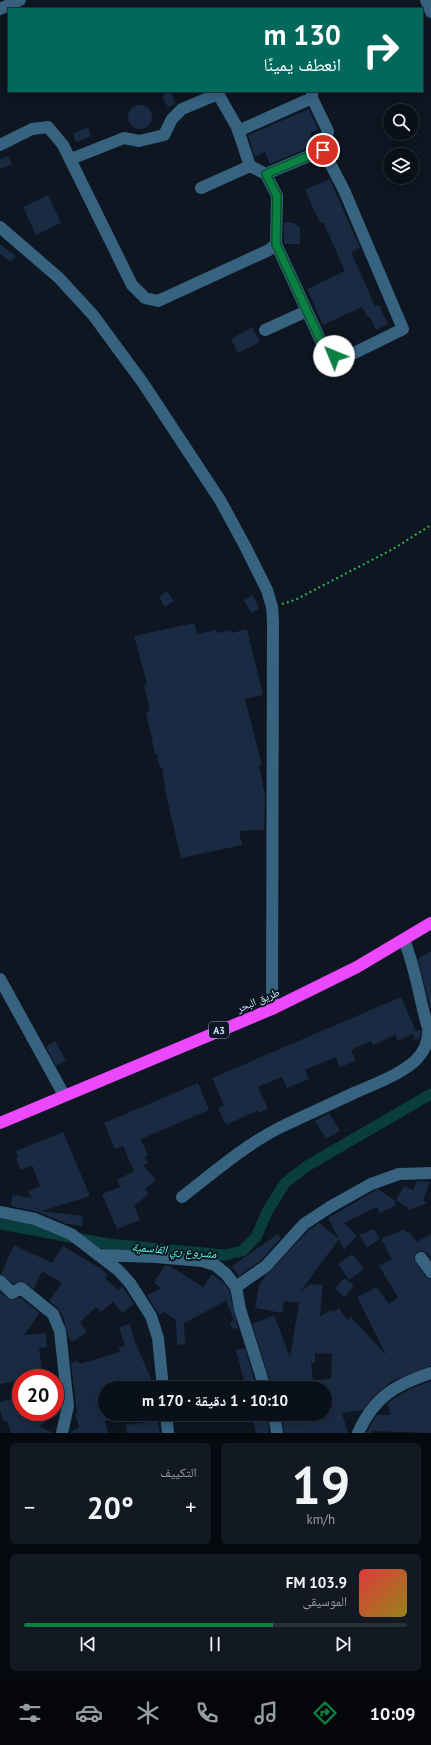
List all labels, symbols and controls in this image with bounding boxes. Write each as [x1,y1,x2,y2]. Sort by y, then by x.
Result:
text: 130 m [264,16,341,53]
icon: right [355,24,407,76]
text: انعطف يمينًا [264,53,341,76]
map controls [383,104,419,184]
button: search [383,104,419,140]
pin [306,133,340,167]
icon: arrive [312,139,334,161]
button: layers [383,148,419,184]
position arrow [313,335,355,377]
street label: طريق البحر [233,985,282,1016]
road number: A3 [209,1022,229,1038]
water label: مشروع ري القاسمية [131,1239,218,1264]
speed limit sign: 20 [12,1369,64,1421]
text: 10:10 · 1 دقيقة · 170 m [142,1391,288,1410]
text: 19 [291,1451,350,1518]
text: التكييف [160,1464,197,1481]
text: 20° [87,1488,134,1527]
text: − [24,1493,35,1521]
text: + [185,1493,196,1521]
text: km/h [307,1511,335,1528]
text: 103.9 FM [286,1573,347,1592]
text: الموسيقى [303,1593,347,1610]
icon: previous [77,1633,99,1655]
icon: pause [204,1633,226,1655]
icon: next [332,1633,354,1655]
icon: filters [16,1699,44,1727]
icon: car [75,1699,103,1727]
icon: climate [134,1699,162,1727]
icon: phone [193,1699,221,1727]
icon: music [252,1699,280,1727]
icon: directions [311,1699,339,1727]
text: 10:09 [370,1702,415,1725]

